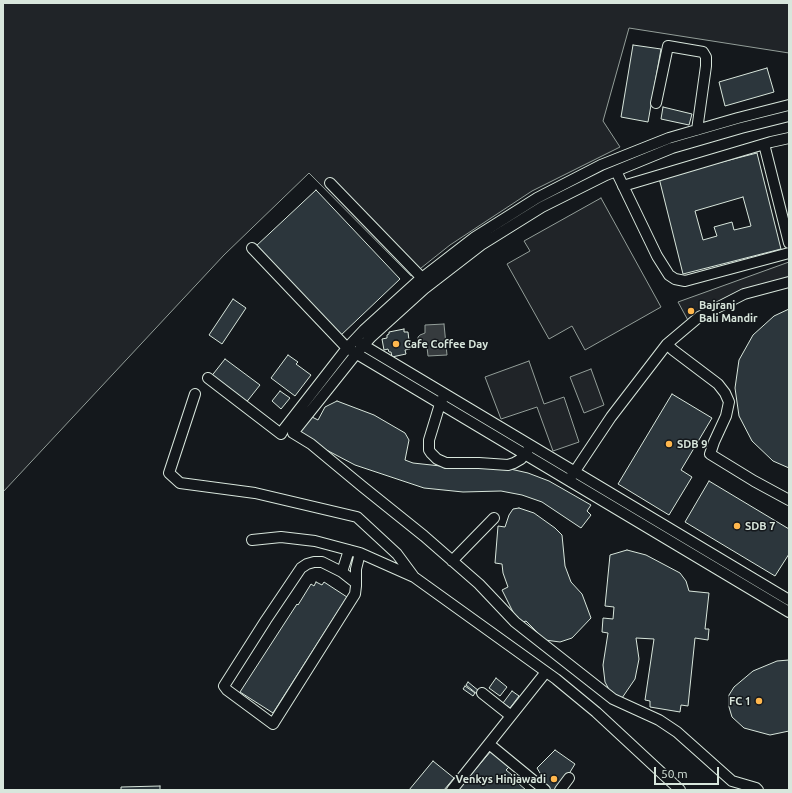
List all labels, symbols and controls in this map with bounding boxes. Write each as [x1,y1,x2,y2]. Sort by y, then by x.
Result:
place label: Bajranj Bali Mandir [699,298,758,324]
marker: Bajranj Bali Mandir [686,306,696,316]
place label: Cafe Coffee Day [404,337,488,351]
marker: Cafe Coffee Day [391,339,401,349]
place label: SDB 9 [677,437,707,451]
marker: SDB 9 [664,439,674,449]
place label: SDB 7 [745,519,775,533]
marker: SDB 7 [732,521,742,531]
place label: FC 1 [729,694,751,708]
marker: FC 1 [754,696,764,706]
scale bar [656,759,721,785]
text: 50 m [661,767,688,780]
place label: Venkys Hinjawadi [456,772,546,786]
marker: Venkys Hinjawadi [549,774,559,784]

